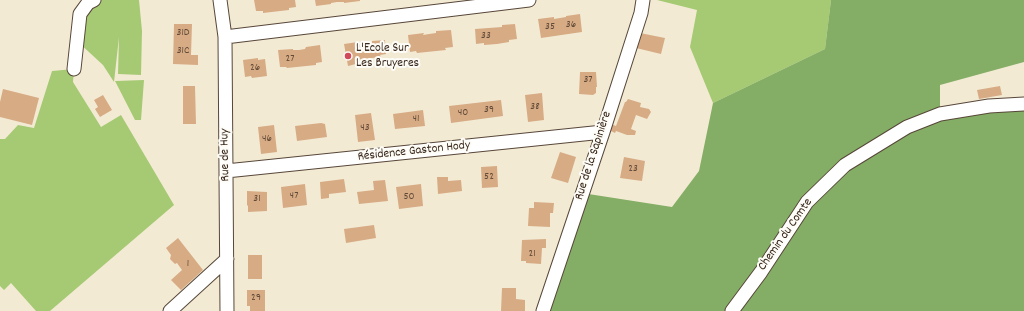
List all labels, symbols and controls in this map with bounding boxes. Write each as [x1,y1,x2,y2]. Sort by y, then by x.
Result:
house number: 36 [566,18,576,32]
house number: 35 [545,20,555,34]
house number: 31D [177,26,189,40]
house number: 33 [481,29,491,43]
place label: L'Ecole Sur Les Bruyeres [356,41,419,72]
house number: 31C [177,44,189,58]
marker: L'Ecole Sur Les Bruyeres [343,51,353,61]
house number: 27 [285,52,295,66]
house number: 26 [250,61,260,75]
house number: 37 [583,73,593,87]
house number: 38 [530,100,540,114]
house number: 39 [484,103,494,117]
house number: 40 [458,106,468,120]
street label: Rue de la Sapinière [572,110,616,202]
house number: 41 [413,112,419,126]
house number: 43 [360,121,370,135]
street label: Rue de Huy [218,128,234,182]
house number: 46 [262,132,272,146]
street label: Résidence Gaston Hody [357,138,471,166]
house number: 23 [628,162,638,176]
house number: 52 [484,170,494,184]
house number: 47 [290,189,298,203]
house number: 50 [403,190,415,204]
house number: 31 [253,192,261,206]
street label: Chemin du Comte [755,196,817,274]
house number: 21 [528,247,536,261]
house number: 1 [187,257,189,271]
house number: 29 [251,291,261,305]

